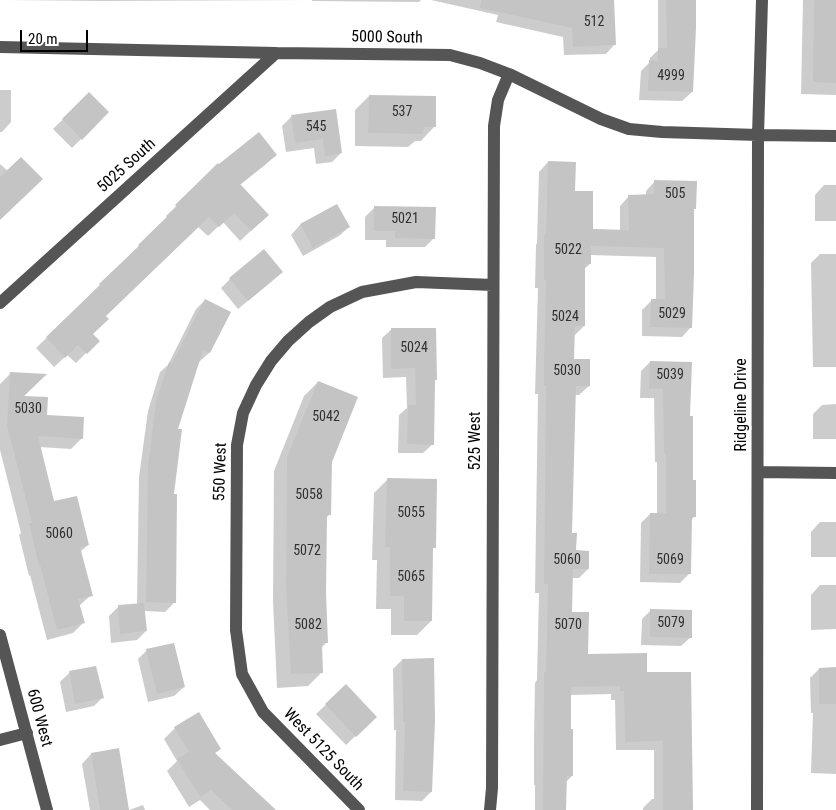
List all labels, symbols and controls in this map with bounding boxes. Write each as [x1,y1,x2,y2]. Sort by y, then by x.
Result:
house number: 512 [584,14,604,30]
scale bar [22,20,90,52]
street label: 5000 South [351,28,423,48]
text: 20 m [28,30,58,48]
house number: 4999 [657,68,685,84]
house number: 537 [392,104,412,120]
house number: 545 [306,119,326,135]
street label: 5025 South [94,135,160,197]
house number: 505 [665,186,685,202]
house number: 5021 [391,211,419,227]
house number: 5022 [554,242,582,258]
house number: 5029 [658,306,686,322]
house number: 5024 [551,309,579,325]
house number: 5024 [400,340,428,356]
street label: Ridgeline Drive [732,358,752,452]
house number: 5030 [553,363,581,379]
house number: 5039 [656,367,684,383]
house number: 5030 [14,401,42,417]
house number: 5042 [312,409,340,425]
street label: 525 West [466,412,486,470]
street label: 550 West [210,442,232,502]
house number: 5058 [295,487,323,503]
house number: 5055 [397,505,425,521]
house number: 5060 [45,526,73,542]
house number: 5072 [293,543,321,559]
house number: 5060 [553,552,581,568]
house number: 5069 [656,552,684,568]
house number: 5065 [397,569,425,585]
house number: 5079 [657,615,685,631]
house number: 5082 [294,617,322,633]
house number: 5070 [554,617,582,633]
street label: 600 West [22,687,56,749]
street label: West 5125 South [279,705,367,795]

